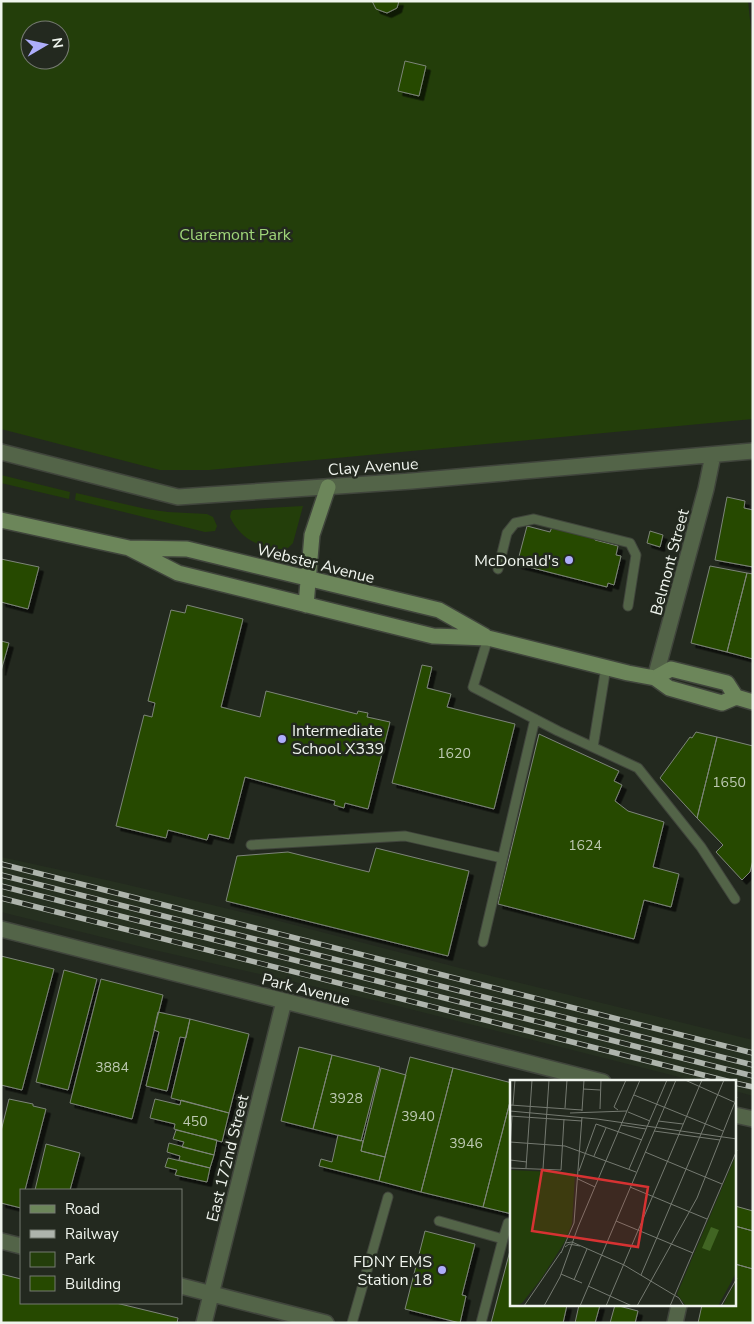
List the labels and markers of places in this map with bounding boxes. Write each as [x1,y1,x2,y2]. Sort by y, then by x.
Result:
place label: McDonald's [474,550,559,572]
marker: McDonald's [563,554,575,566]
place label: Intermediate School X339 [292,720,384,760]
marker: Intermediate School X339 [276,733,288,745]
place label: FDNY EMS Station 18 [353,1251,432,1291]
marker: FDNY EMS Station 18 [436,1264,448,1276]

